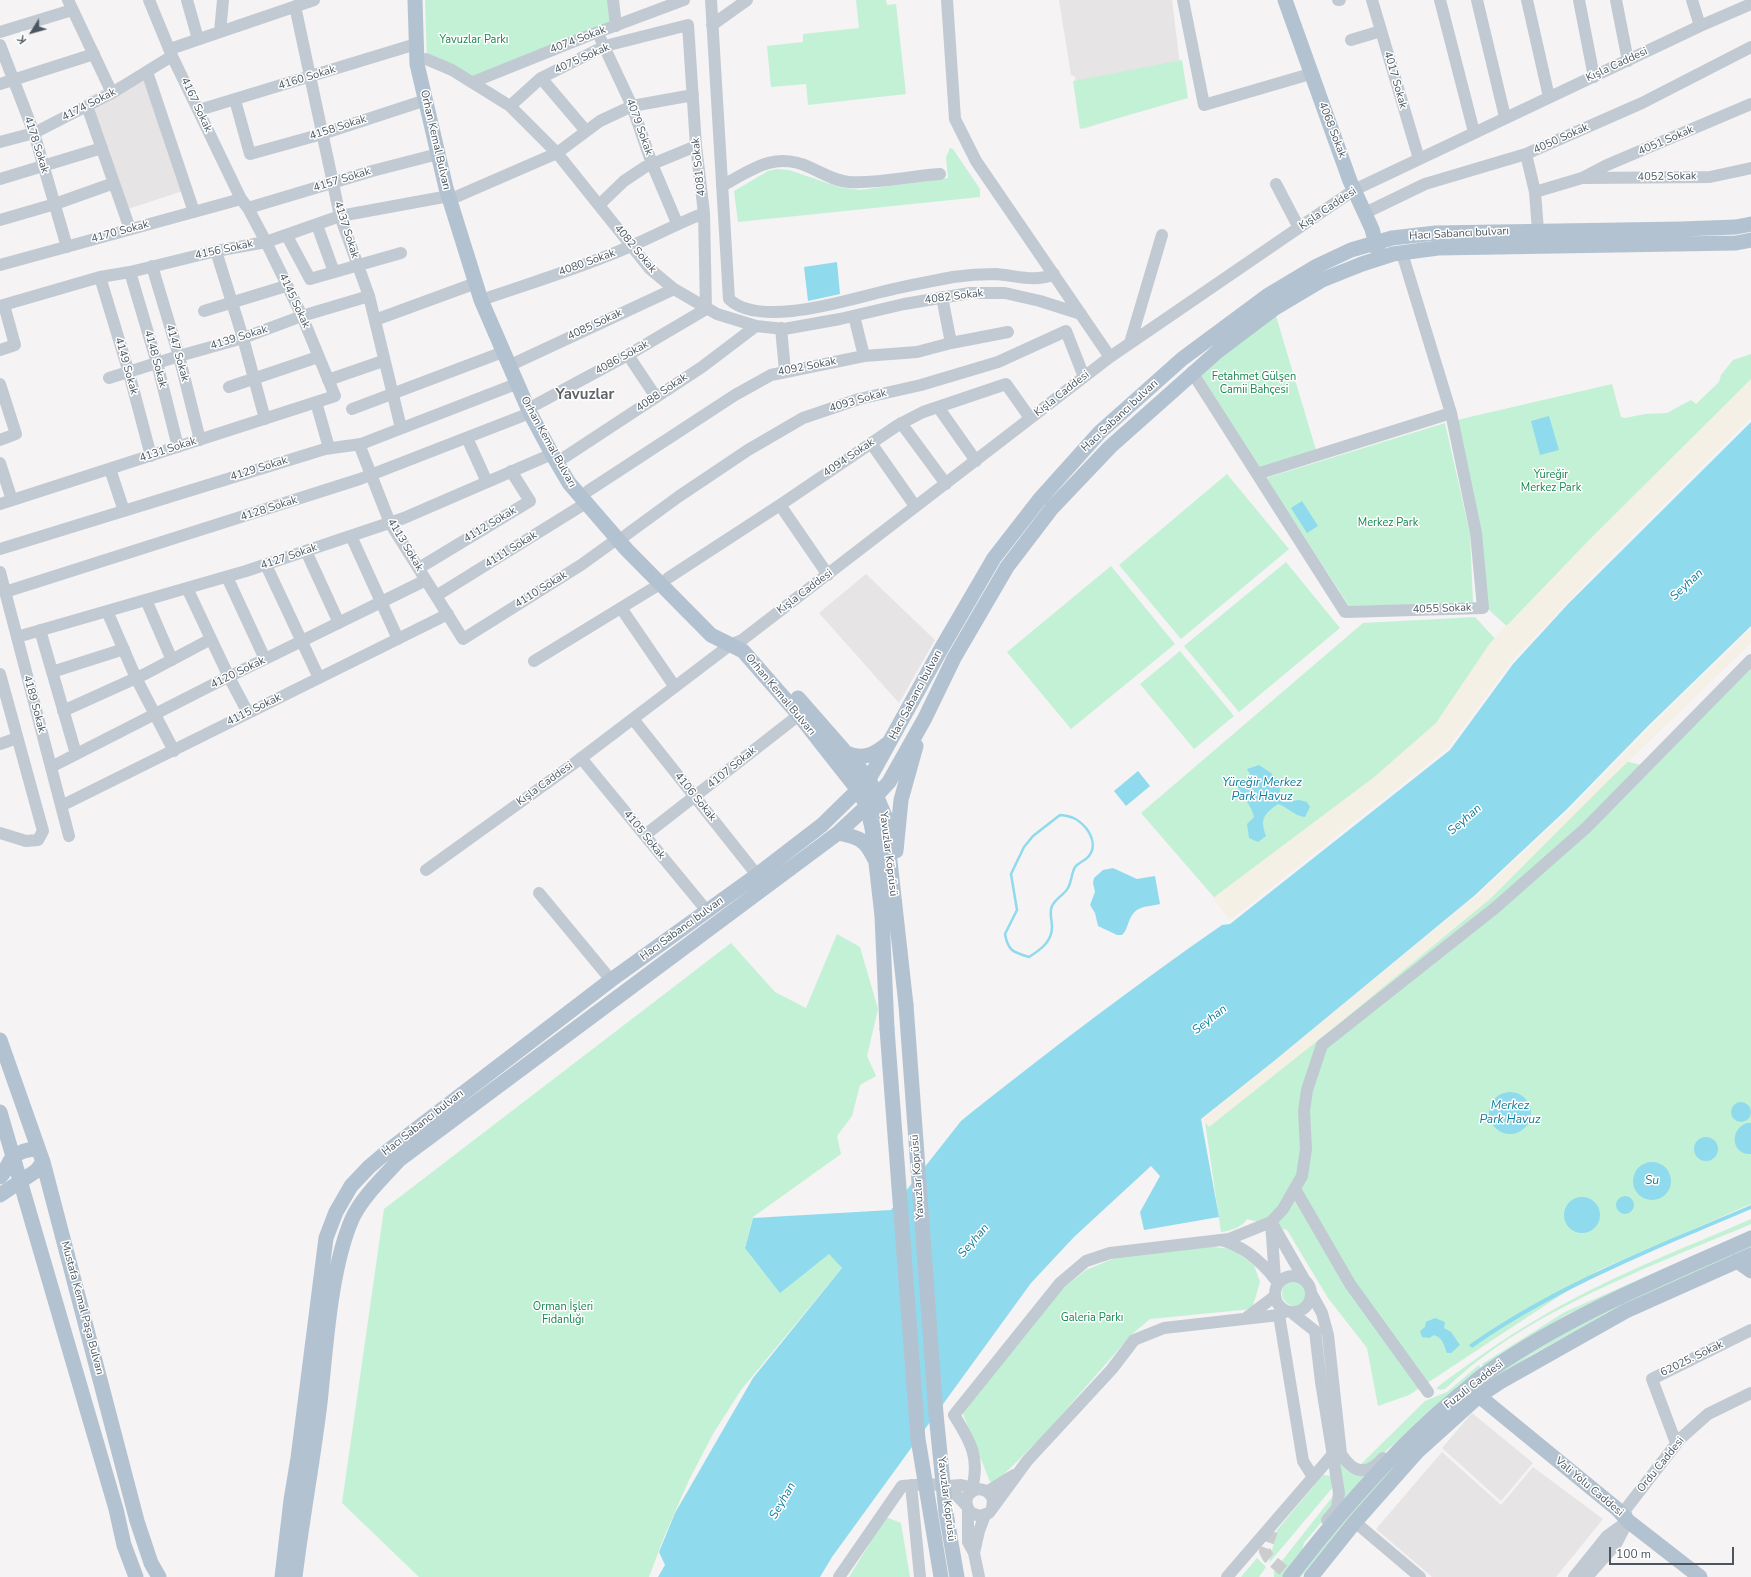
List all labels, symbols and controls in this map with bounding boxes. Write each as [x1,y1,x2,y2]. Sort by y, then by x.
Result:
north arrow [12,12,52,52]
street label: 4074 Sokak [548,23,608,57]
text: K [14,32,30,47]
park label: Yavuzlar Parkı [440,33,508,47]
street label: 4075 Sokak [552,41,612,77]
street label: Kışla Caddesi [1584,45,1650,85]
street label: 4017 Sokak [1381,50,1409,110]
street label: 4160 Sokak [277,63,337,93]
street label: 4167 Sokak [178,76,214,134]
street label: 4174 Sokak [60,86,118,124]
street label: Orhan Kemal Bulvarı [417,89,453,191]
street label: 4079 Sokak [623,97,655,157]
street label: 4068 Sokak [1315,100,1349,160]
street label: 4158 Sokak [308,113,368,143]
street label: 4178 Sokak [21,115,51,175]
street label: 4050 Sokak [1531,121,1591,157]
street label: 4051 Sokak [1636,123,1696,159]
street label: 4081 Sokak [689,137,709,197]
street label: 4157 Sokak [312,165,372,195]
street label: 4052 Sokak [1637,170,1697,184]
street label: Kışla Caddesi [1297,185,1359,233]
street label: 4137 Sokak [331,200,361,260]
street label: 4170 Sokak [90,218,150,246]
street label: 4082 Sokak [611,222,659,276]
street label: Hacı Sabancı bulvarı [1409,225,1509,243]
street label: 4156 Sokak [194,237,254,263]
street label: 4080 Sokak [557,247,617,279]
street label: 4145 Sokak [276,272,312,330]
street label: 4082 Sokak [924,287,984,307]
street label: 4085 Sokak [566,307,624,343]
street label: 4147 Sokak [163,323,191,383]
street label: 4139 Sokak [209,323,269,353]
street label: 4148 Sokak [141,329,169,389]
street label: 4149 Sokak [112,336,140,396]
street label: 4086 Sokak [593,338,651,378]
street label: 4092 Sokak [777,355,837,379]
street label: Kışla Caddesi [1032,368,1092,420]
park label: Fetahmet Gülşen Camii Bahçesi [1212,370,1296,396]
street label: 4088 Sokak [634,371,690,415]
street label: Hacı Sabancı bulvarı [1079,377,1161,455]
district label: Yavuzlar [556,386,614,404]
street label: 4093 Sokak [828,387,888,415]
street label: Orhan Kemal Bulvarı [517,394,579,490]
street label: 4131 Sokak [138,435,198,465]
street label: 4094 Sokak [821,436,877,480]
street label: 4129 Sokak [229,454,289,484]
park label: Yüreğir Merkez Park [1521,468,1581,494]
street label: 4128 Sokak [239,494,299,524]
street label: 4112 Sokak [461,504,519,546]
street label: 4113 Sokak [384,516,426,574]
park label: Merkez Park [1358,516,1418,530]
street label: 4111 Sokak [483,529,539,571]
street label: 4127 Sokak [259,541,319,573]
water label: Seyhan [1668,566,1706,604]
street label: Kışla Caddesi [775,567,835,617]
street label: 4110 Sokak [513,569,569,611]
street label: 4055 Sokak [1412,601,1472,617]
street label: Hacı Sabancı bulvarı [887,648,945,742]
street label: Orhan Kemal Bulvarı [742,652,818,738]
street label: 4120 Sokak [209,654,267,692]
street label: 4189 Sokak [20,674,48,734]
street label: 4115 Sokak [225,691,283,729]
street label: 4107 Sokak [705,744,759,792]
street label: Kışla Caddesi [514,759,576,809]
street label: 4106 Sokak [671,770,719,824]
water label: Yüreğir Merkez Park Havuz [1222,776,1302,804]
water label: Seyhan [1445,801,1485,839]
street label: 4105 Sokak [620,808,668,862]
street label: Yavuzlar Köprüsü [876,811,900,897]
street label: Hacı Sabancı bulvarı [638,894,726,964]
water label: Seyhan [1190,1002,1230,1038]
street label: Hacı Sabancı bulvarı [380,1087,466,1159]
water label: Merkez Park Havuz [1480,1099,1540,1127]
street label: Yavuzlar Köprüsü [908,1134,928,1220]
water label: Su [1645,1174,1659,1188]
water label: Seyhan [955,1221,993,1261]
street label: Mustafa Kemal Paşa Bulvarı [58,1240,106,1376]
park label: Orman İşleri Fidanlığı [533,1300,593,1326]
park label: Galeria Parkı [1061,1311,1123,1325]
street label: 62025. Sokak [1659,1338,1725,1380]
street label: Fuzuli Caddesi [1442,1358,1506,1412]
street label: Ordu Caddesi [1635,1435,1687,1495]
street label: Vali Yolu Caddesi [1552,1455,1626,1519]
street label: Yavuzlar Köprüsü [934,1456,958,1542]
water label: Seyhan [767,1480,799,1522]
scale bar [1611,1539,1736,1565]
text: 100 m [1616,1546,1651,1562]

